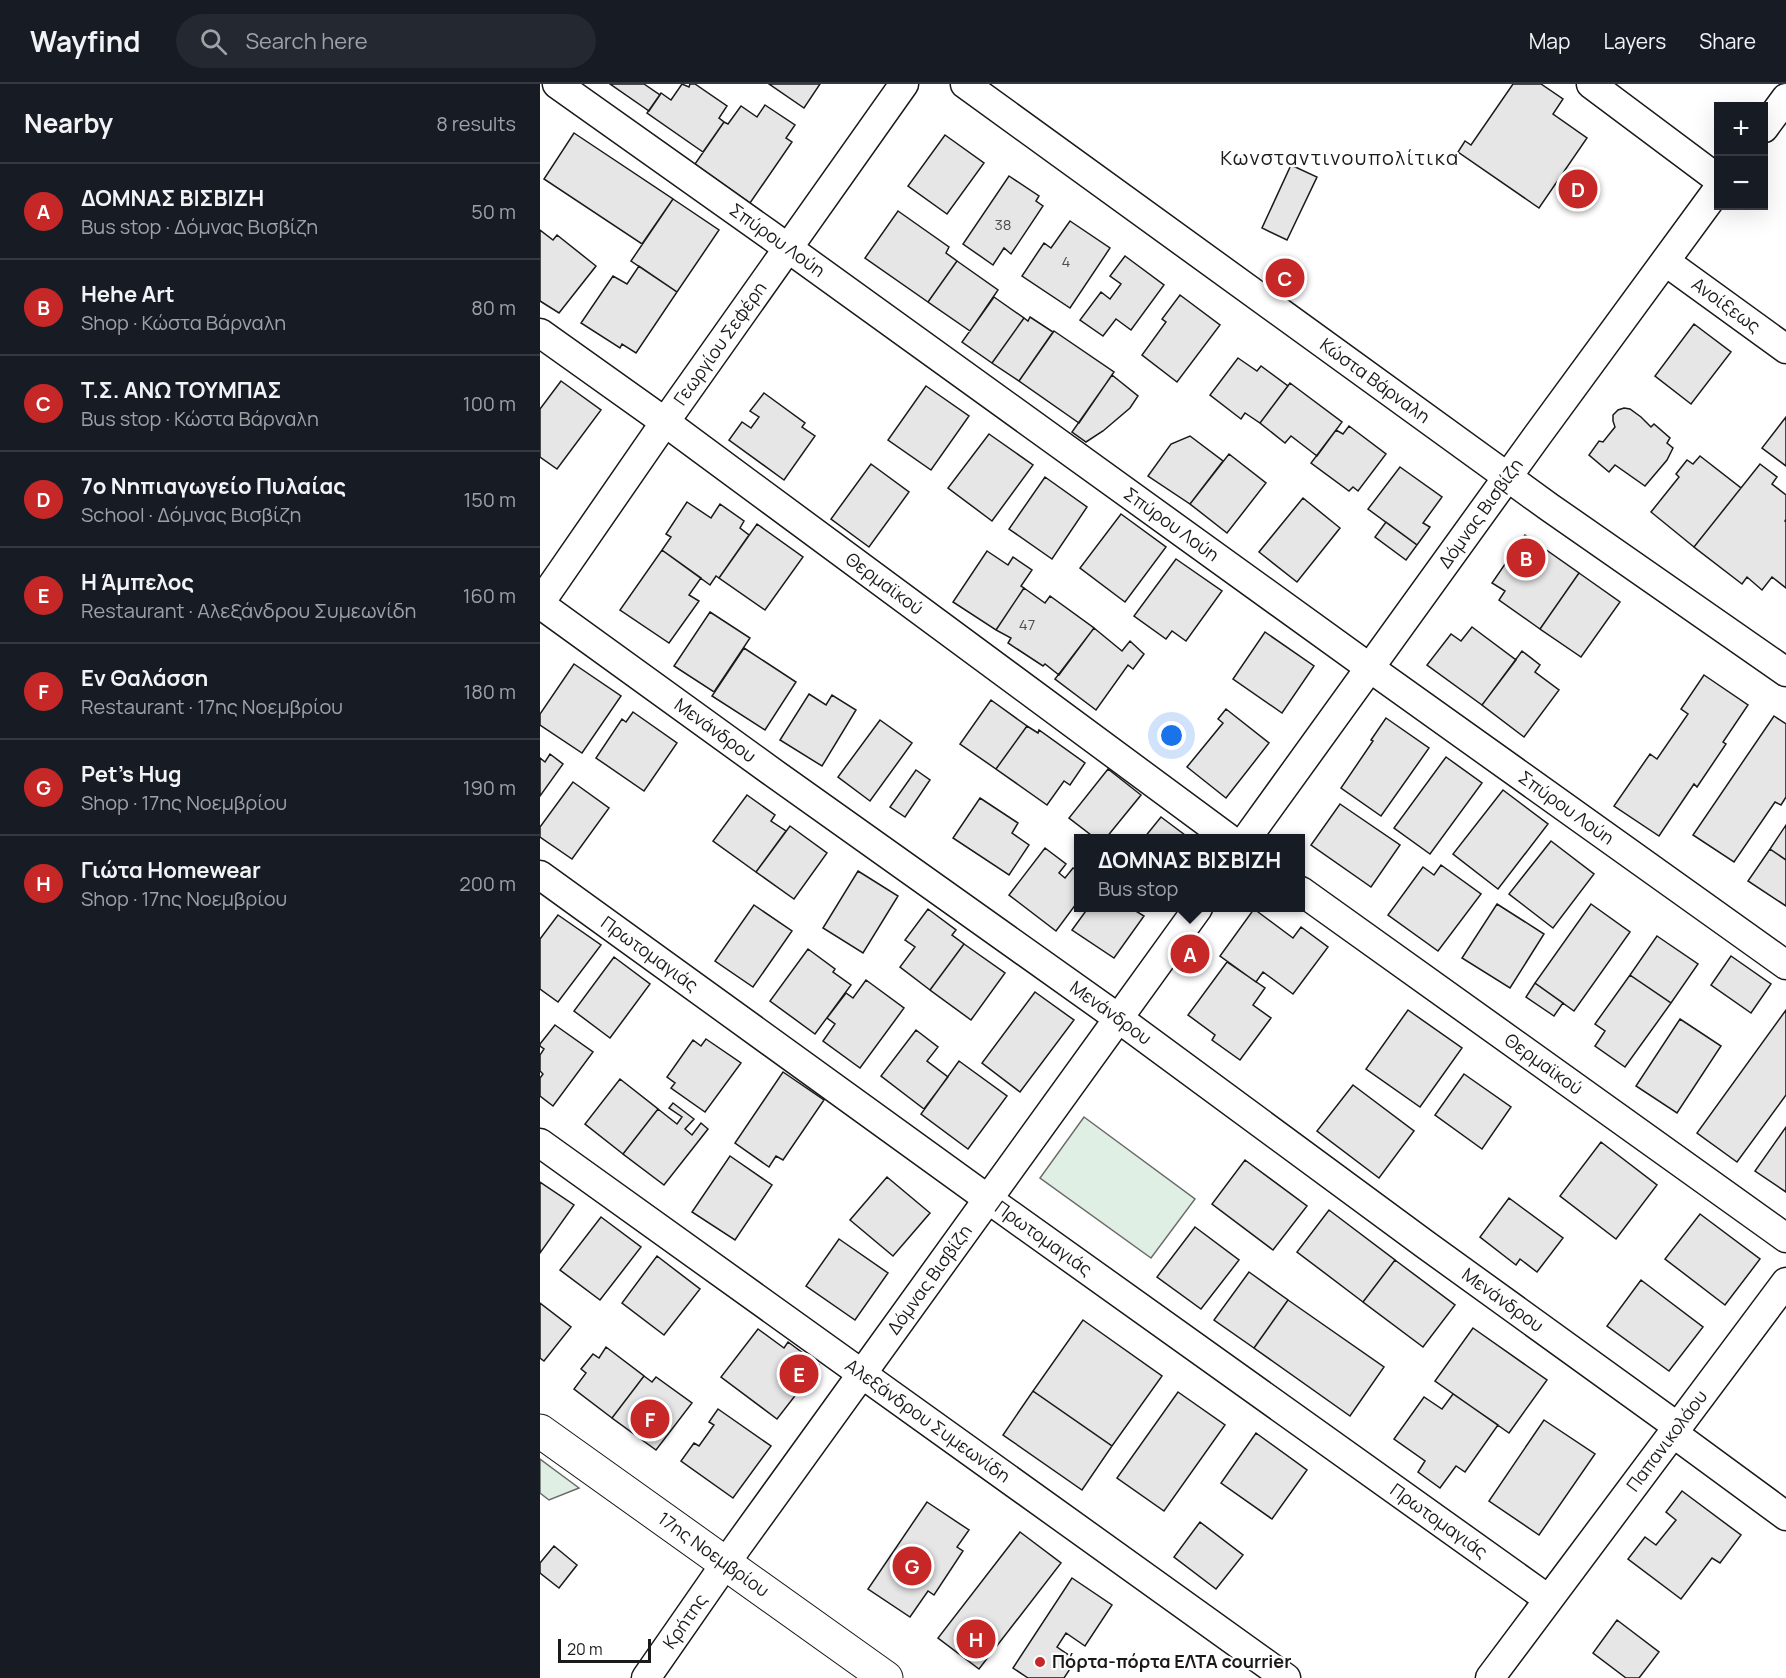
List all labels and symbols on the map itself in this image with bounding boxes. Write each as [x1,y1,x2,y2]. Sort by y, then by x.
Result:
district label: Κωνσταντινουπολίτικα [1220,144,1460,171]
pin: D [1558,166,1598,212]
street label: Σπύρου Λούη [725,197,830,282]
house number: 38 [994,214,1012,235]
house number: 4 [1062,251,1071,272]
pin: C [1266,256,1304,300]
street label: Ανοίξεως [1687,272,1766,338]
street label: Γεωργίου Σεφέρη [668,276,772,410]
street label: Κώστα Βάρναλη [1316,332,1435,428]
street label: Δόμνας Βισβίζη [1432,453,1528,573]
street label: Σπύρου Λούη [1119,481,1224,566]
pin: B [1506,536,1546,580]
street label: Θερμαϊκού [841,547,928,620]
house number: 47 [1019,614,1035,635]
street label: Μενάνδρου [670,692,761,767]
your location [1157,721,1186,750]
street label: Σπύρου Λούη [1514,765,1619,850]
street label: Πρωτομαγιάς [597,910,703,997]
pin: A [1170,932,1210,976]
street label: Μενάνδρου [1066,975,1157,1050]
street label: Θερμαϊκού [1500,1027,1588,1100]
street label: Πρωτομαγιάς [990,1195,1098,1281]
street label: Δόμνας Βισβίζη [881,1219,977,1339]
street label: Μενάνδρου [1458,1262,1549,1337]
pin: E [780,1352,818,1396]
street label: Αλεξάνδρου Συμεωνίδη [841,1353,1015,1487]
street label: Παπανικολάου [1621,1385,1712,1496]
pin: F [630,1396,670,1442]
street label: Πρωτομαγιάς [1386,1477,1493,1563]
street label: 17ης Νοεμβρίου [654,1506,774,1602]
pin: G [892,1544,932,1588]
street label: Κρήτης [657,1588,712,1653]
pin: H [956,1616,996,1662]
scale bar [558,1636,651,1664]
place label: Πόρτα-πόρτα ΕΛΤΑ courrier [1052,1649,1291,1673]
marker: Πόρτα-πόρτα ΕΛΤΑ courrier [1033,1655,1047,1669]

